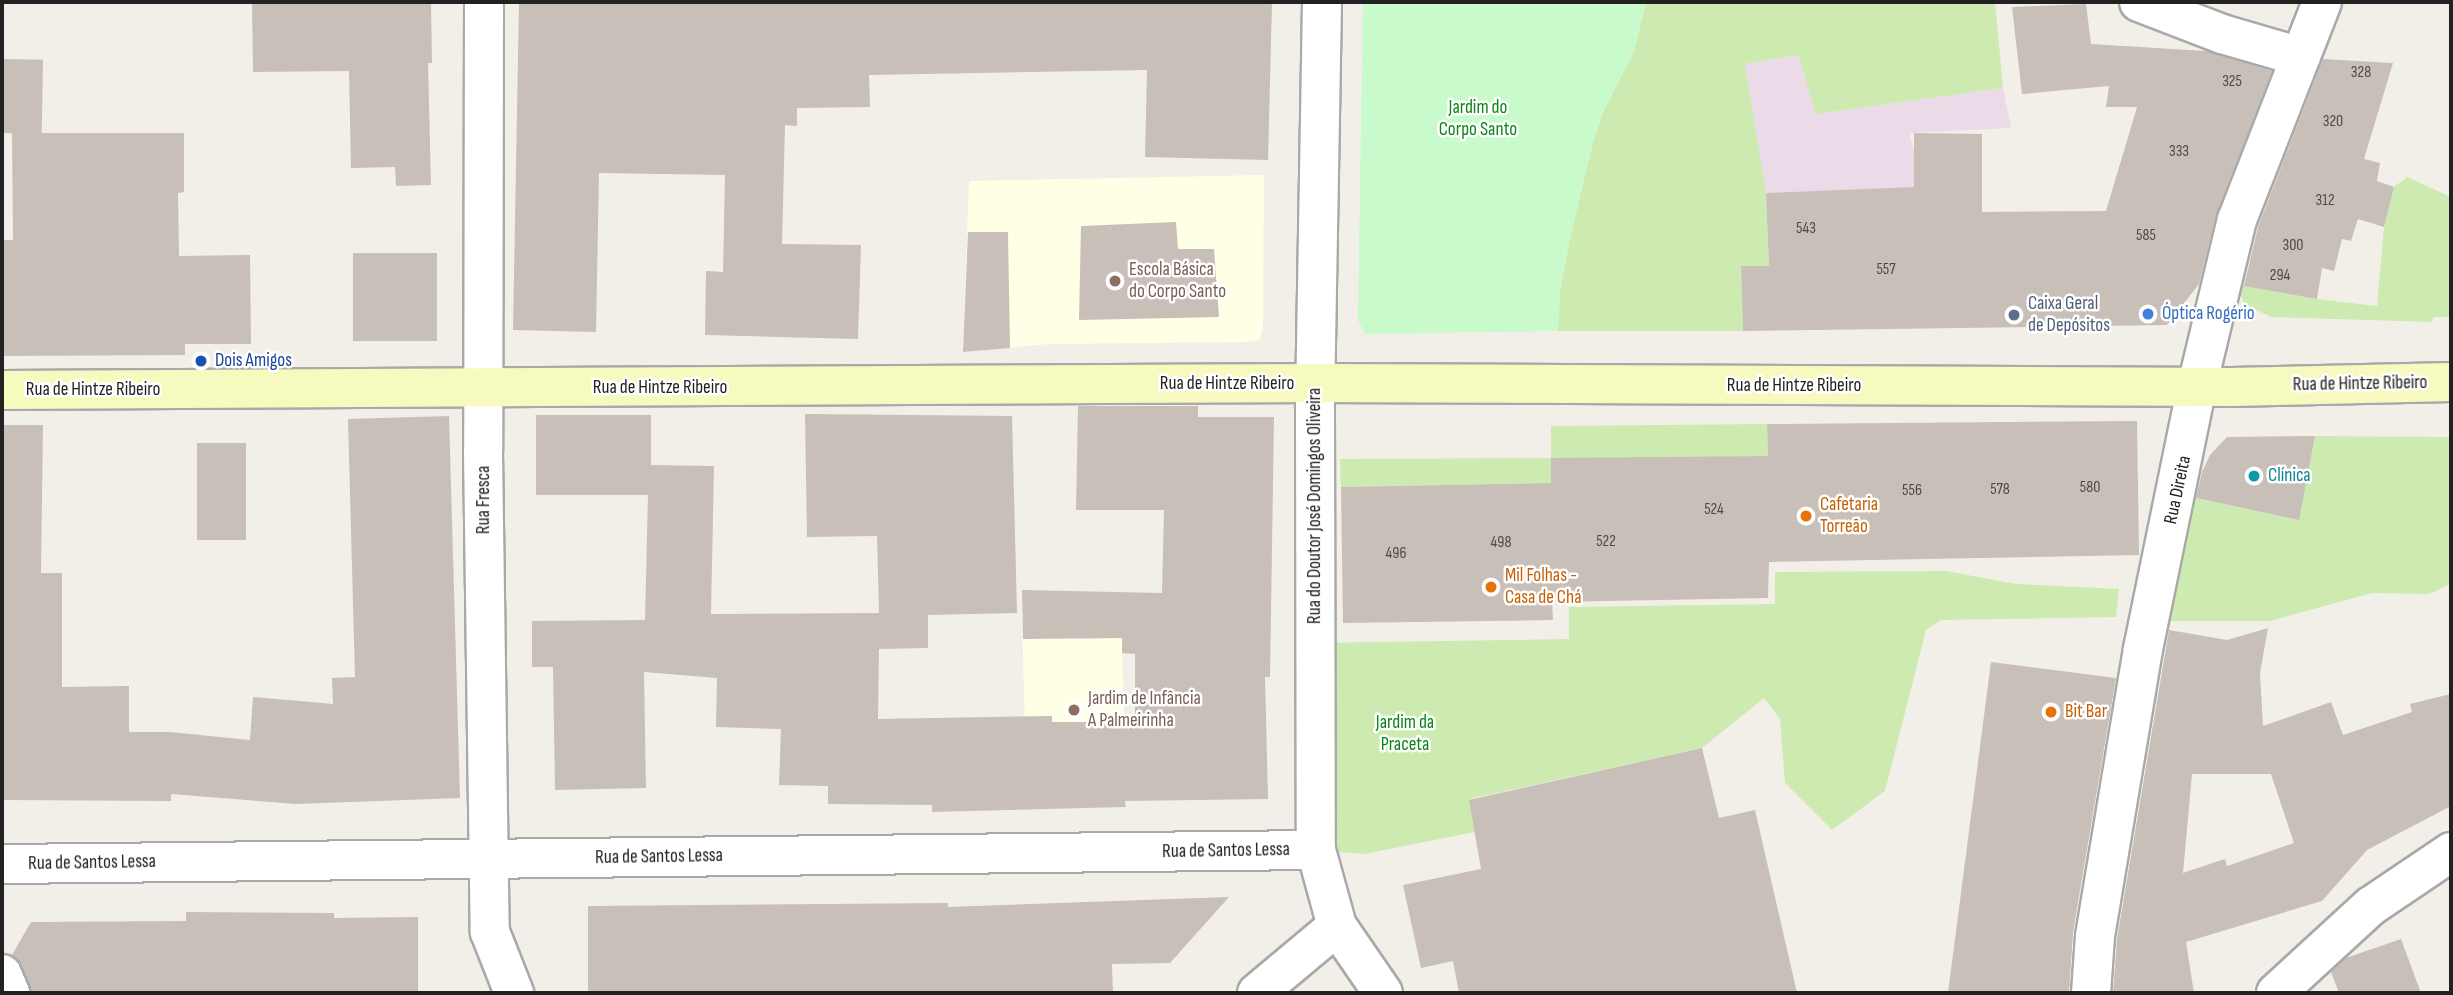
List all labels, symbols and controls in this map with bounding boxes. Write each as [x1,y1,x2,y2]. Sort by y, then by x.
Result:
house number: 328 [2351,63,2371,83]
house number: 325 [2222,72,2242,92]
park label: Jardim do Corpo Santo [1439,97,1517,141]
house number: 320 [2323,112,2343,132]
house number: 333 [2169,142,2189,162]
house number: 312 [2315,191,2335,211]
house number: 543 [1796,219,1816,239]
house number: 585 [2136,226,2156,246]
house number: 300 [2283,236,2303,256]
place label: Escola Básica do Corpo Santo [1129,259,1226,303]
house number: 557 [1876,260,1896,280]
house number: 294 [2270,266,2290,286]
marker: Escola Básica do Corpo Santo [1107,273,1123,289]
place label: Caixa Geral de Depósitos [2028,293,2110,337]
place label: Óptica Rogério [2162,303,2255,325]
marker: Óptica Rogério [2140,306,2156,322]
marker: Caixa Geral de Depósitos [2006,307,2022,323]
place label: Dois Amigos [215,350,292,372]
marker: Dois Amigos [193,353,209,369]
street label: Rua de Hintze Ribeiro [2292,371,2428,397]
street label: Rua de Hintze Ribeiro [1160,373,1294,395]
street label: Rua de Hintze Ribeiro [1727,375,1861,397]
street label: Rua de Hintze Ribeiro [593,377,727,399]
street label: Rua de Hintze Ribeiro [26,379,160,401]
street label: Rua do Doutor José Domingos Oliveira [1304,388,1326,624]
street label: Rua Direita [2160,454,2196,526]
place label: Clínica [2268,465,2311,487]
street label: Rua Fresca [473,466,495,534]
marker: Clínica [2246,468,2262,484]
house number: 580 [2080,478,2100,498]
house number: 578 [1990,480,2010,500]
house number: 556 [1902,481,1922,501]
place label: Cafetaria Torreão [1820,494,1878,538]
house number: 524 [1704,500,1724,520]
marker: Cafetaria Torreão [1798,508,1814,524]
house number: 522 [1596,532,1616,552]
house number: 498 [1491,533,1511,553]
house number: 496 [1386,544,1406,564]
place label: Mil Folhas - Casa de Chá [1505,565,1582,609]
marker: Mil Folhas - Casa de Chá [1483,579,1499,595]
place label: Jardim de Infância A Palmeirinha [1088,688,1201,732]
place label: Bit Bar [2065,701,2107,723]
marker: Jardim de Infância A Palmeirinha [1066,702,1082,718]
marker: Bit Bar [2043,704,2059,720]
park label: Jardim da Praceta [1376,712,1434,756]
street label: Rua de Santos Lessa [1162,838,1290,864]
street label: Rua de Santos Lessa [595,844,723,870]
street label: Rua de Santos Lessa [28,850,156,876]

